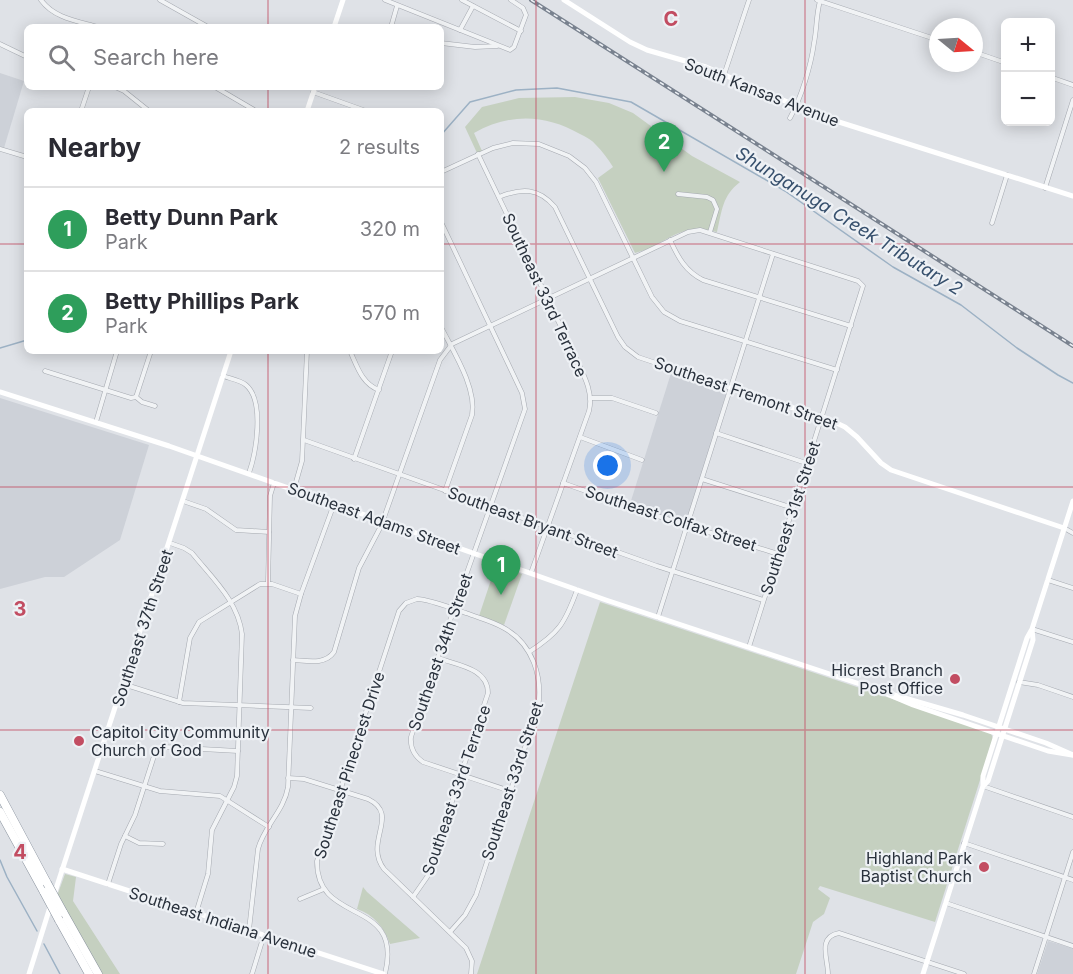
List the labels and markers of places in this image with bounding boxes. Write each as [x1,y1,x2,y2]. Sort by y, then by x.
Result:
pin: 2 [644,122,684,172]
pin: 1 [482,546,520,595]
place label: Hicrest Branch Post Office [831,660,943,698]
marker: Hicrest Branch Post Office [948,672,962,686]
place label: Capitol City Community Church of God [91,722,270,760]
marker: Capitol City Community Church of God [72,734,86,748]
place label: Highland Park Baptist Church [860,848,972,886]
marker: Highland Park Baptist Church [977,860,991,874]

